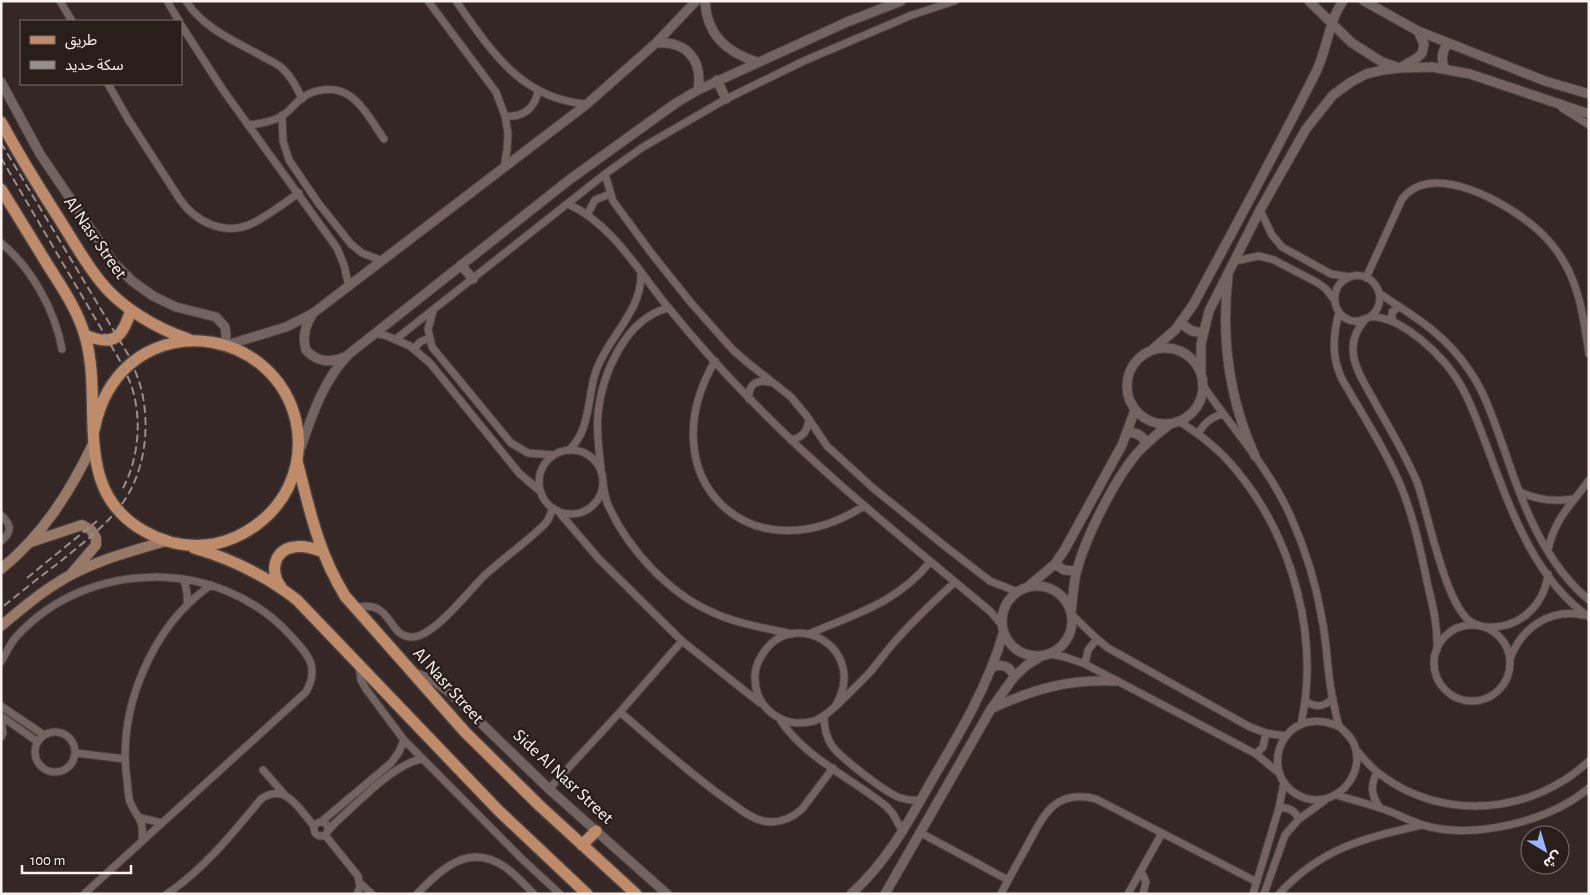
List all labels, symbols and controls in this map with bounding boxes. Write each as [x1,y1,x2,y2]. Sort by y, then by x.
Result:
legend [20,20,182,85]
text: طريق [65,33,97,50]
text: سكة حديد [65,58,124,73]
street label: Al Nasr Street [60,194,130,283]
street label: Al Nasr Street [409,644,487,728]
street label: Side Al Nasr Street [510,726,617,828]
north arrow [1520,825,1570,875]
scale bar [22,842,131,874]
text: ش [1541,848,1564,871]
text: 100 m [30,853,65,868]

